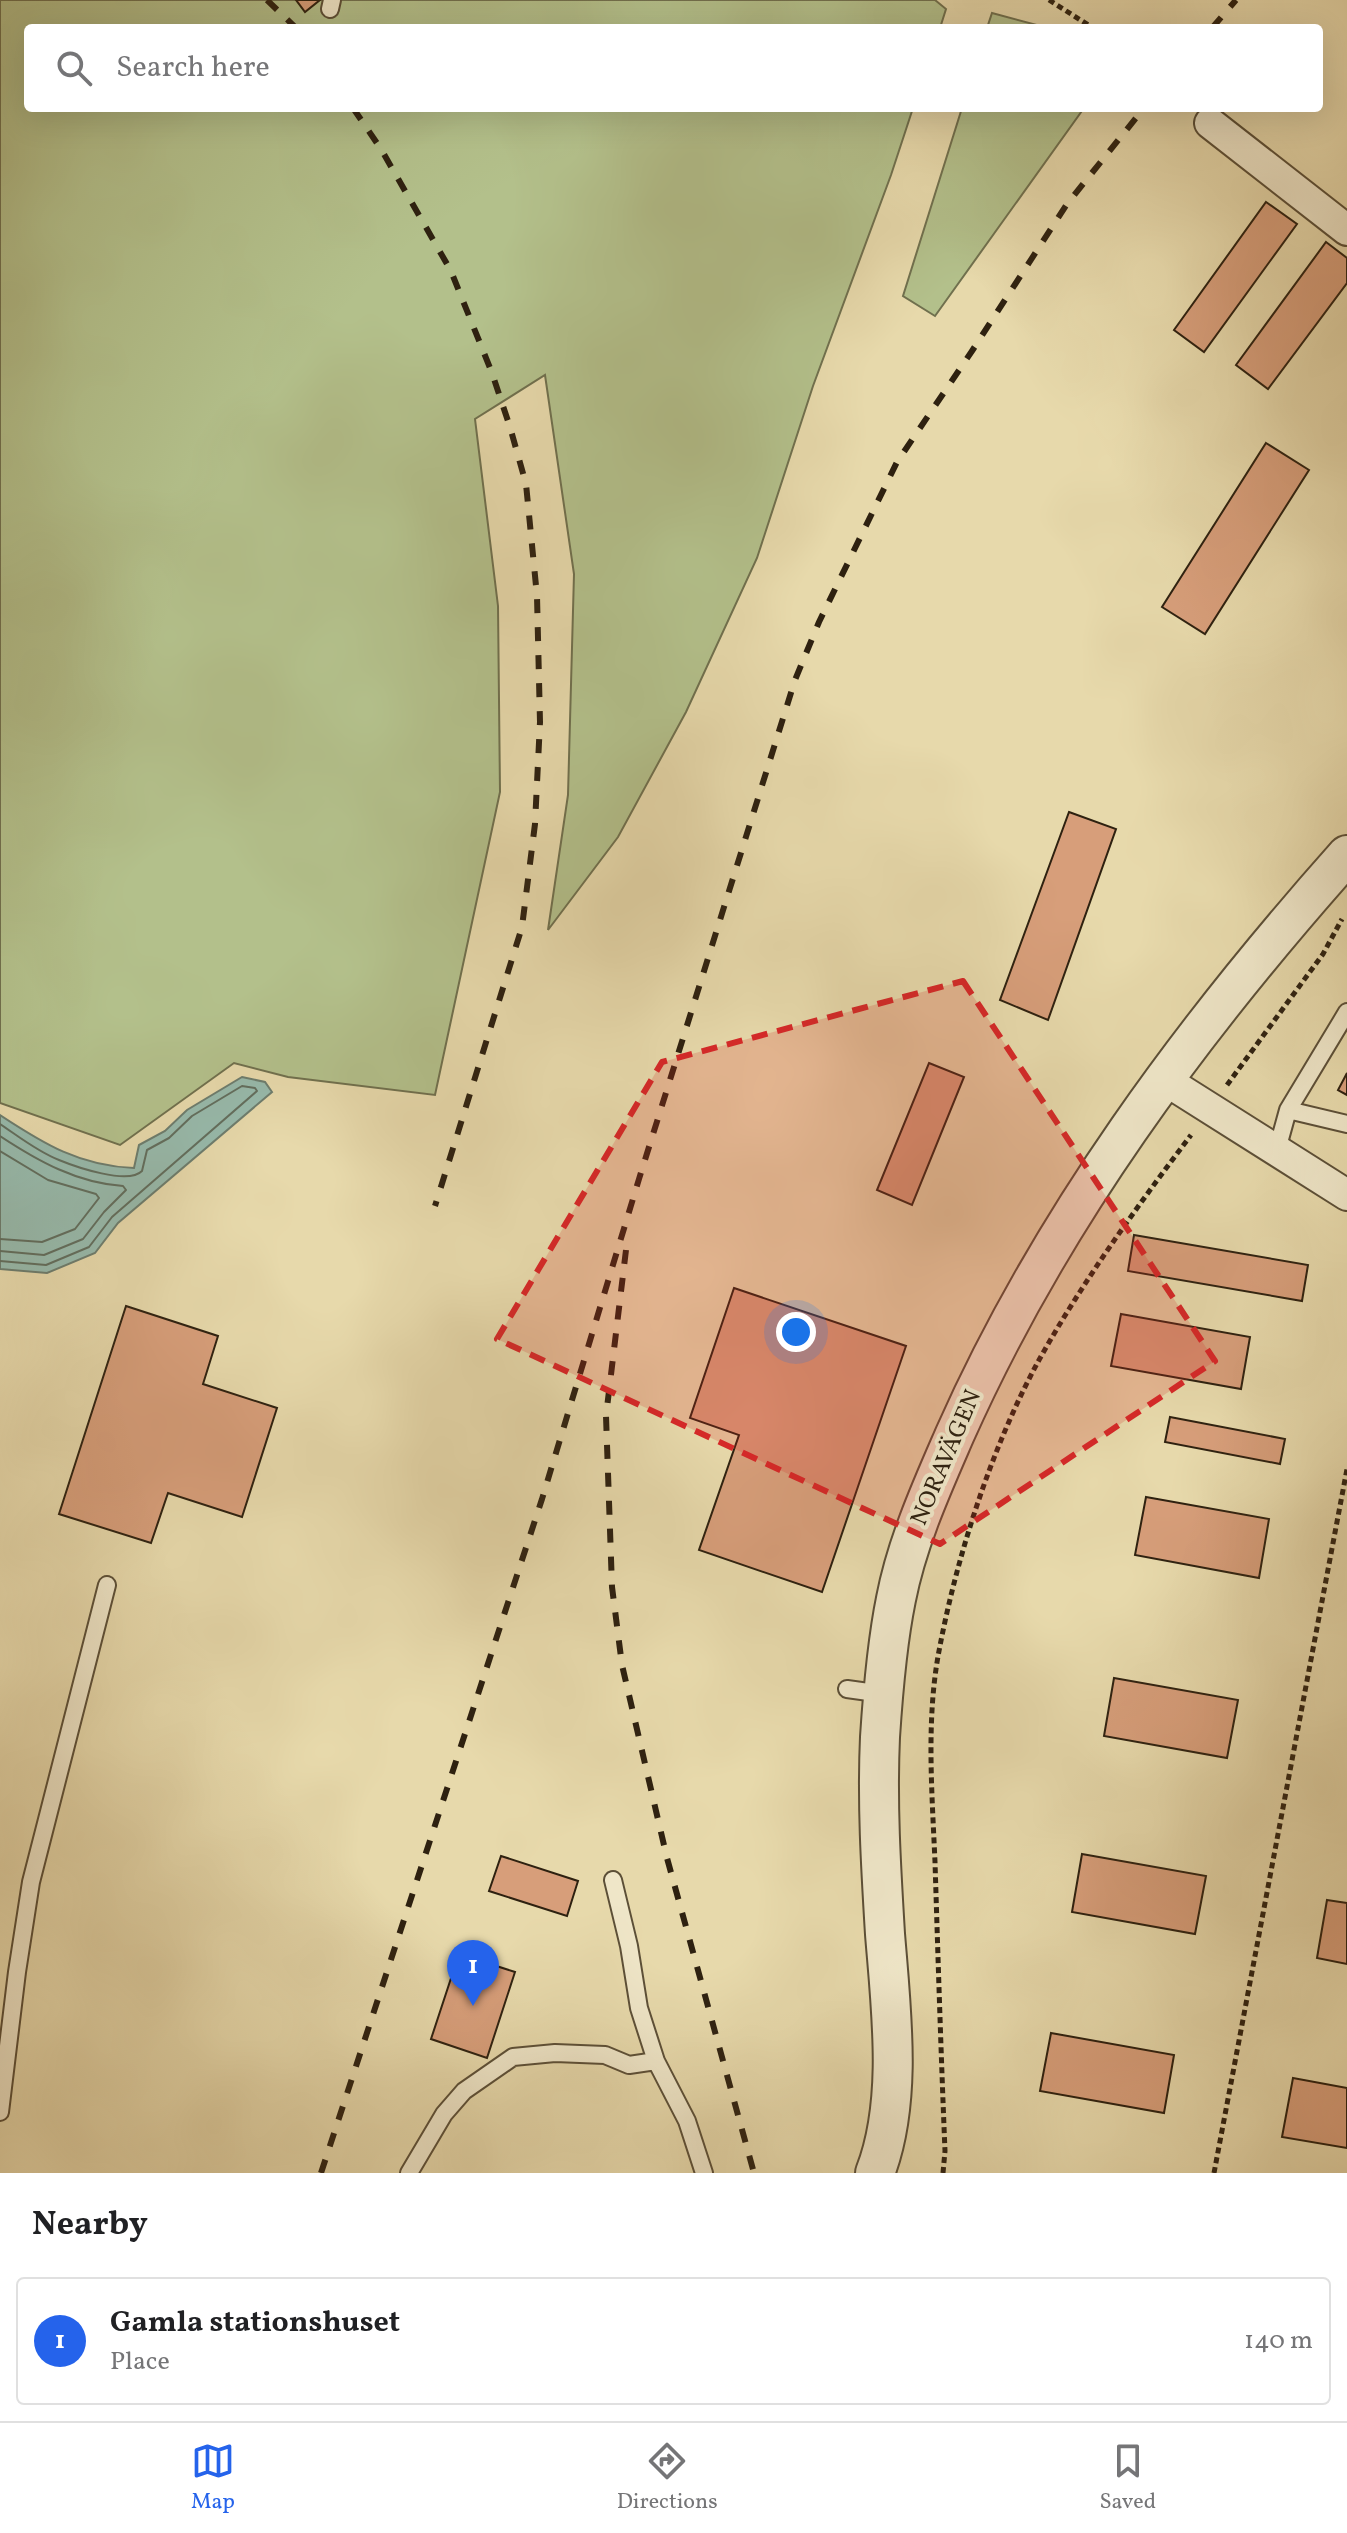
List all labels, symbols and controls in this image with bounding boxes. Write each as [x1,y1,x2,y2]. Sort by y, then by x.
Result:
search box [24,24,1323,112]
icon: search [52,46,96,90]
text: Search here [116,47,270,89]
your location [776,1312,816,1352]
street label: NORAVÄGEN [903,1385,991,1531]
pin: 1 [447,1940,499,2006]
text: Nearby [32,2202,148,2249]
text: Gamla stationshuset [110,2302,400,2344]
text: 1 [55,2323,65,2359]
text: 140 m [1244,2323,1313,2359]
text: Place [110,2344,170,2380]
tab: Map [191,2439,235,2518]
tab: Directions [617,2439,718,2518]
tab: Saved [1099,2439,1156,2518]

